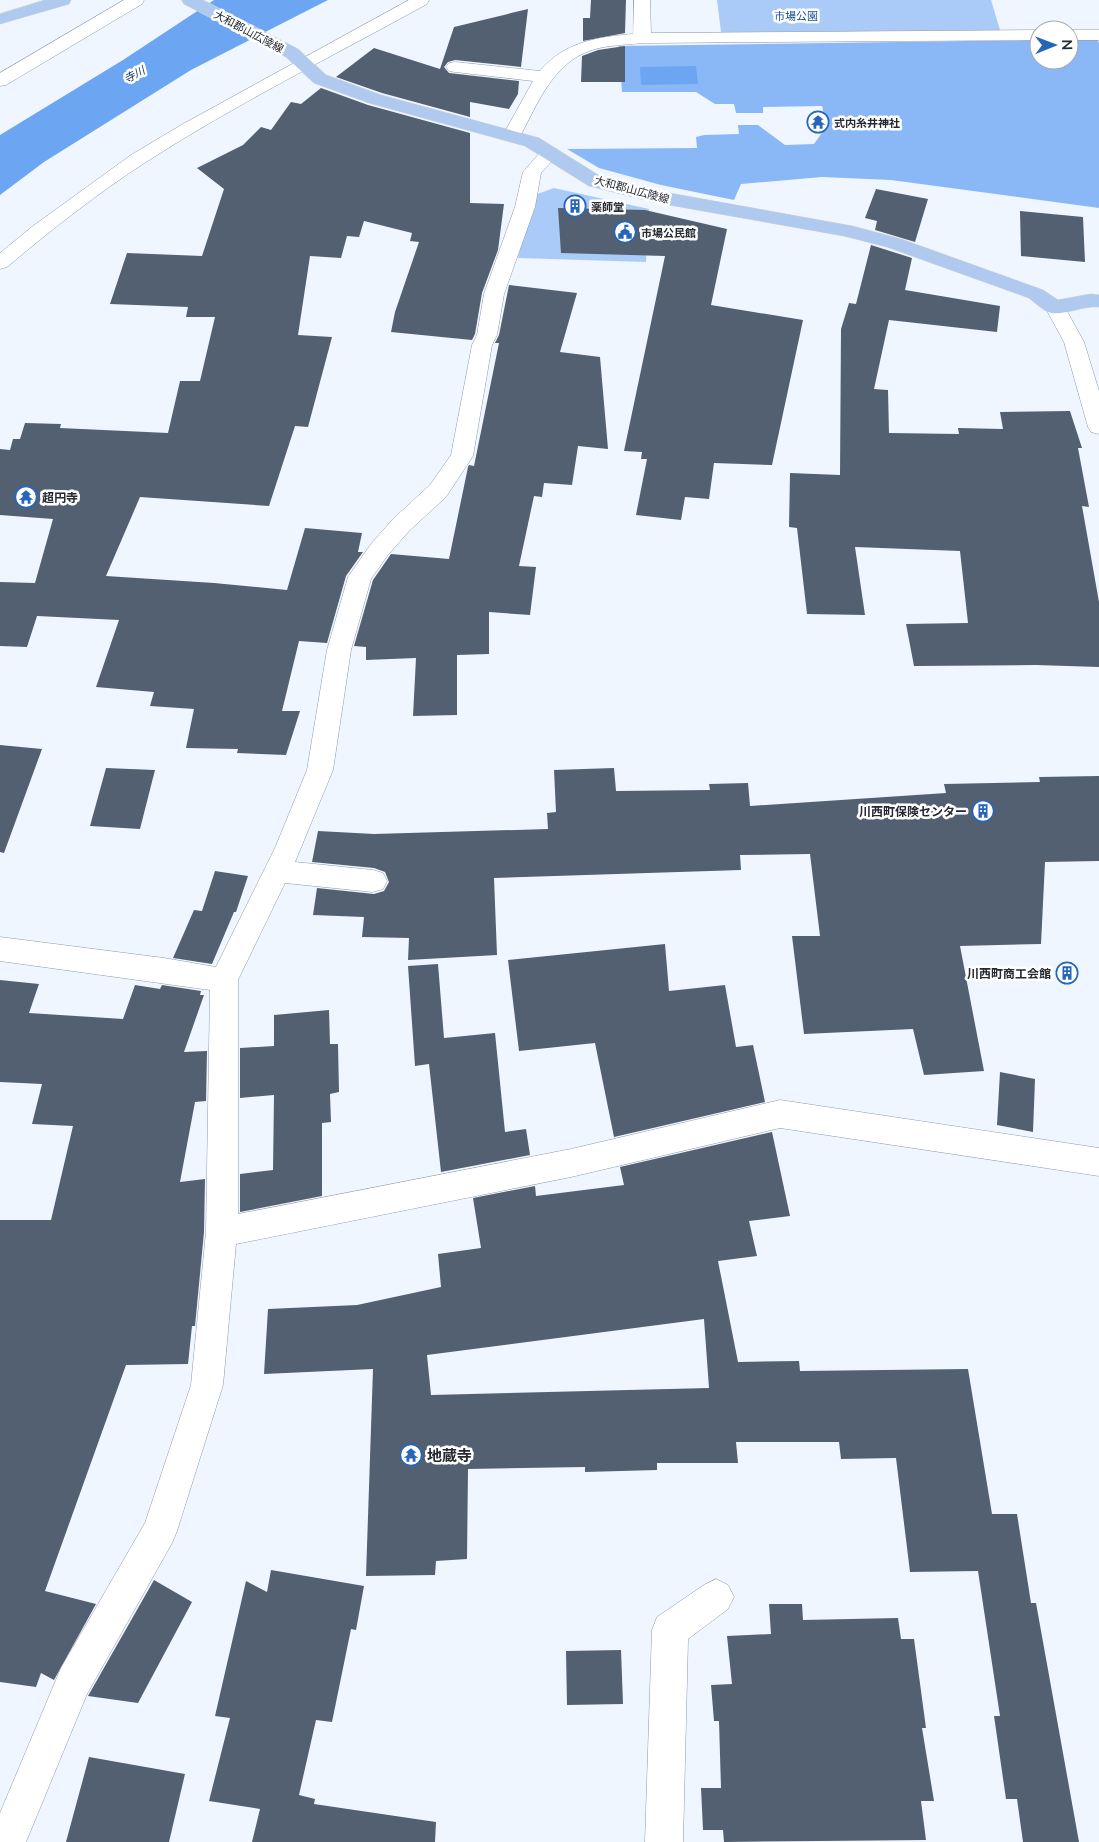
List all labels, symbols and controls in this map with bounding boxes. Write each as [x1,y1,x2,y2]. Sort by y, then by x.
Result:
street label: 大和郡山広陵線 [212,7,286,55]
park label: 市場公園 [774,9,818,22]
north arrow [1029,20,1079,70]
text: N [1059,39,1076,50]
water label: 寺川 [121,63,148,85]
temple icon: 式内糸井神社 [806,110,830,134]
place label: 式内糸井神社 [834,116,900,129]
street label: 大和郡山広陵線 [593,173,671,205]
building icon: 薬師堂 [563,194,587,218]
place label: 薬師堂 [591,200,624,213]
public building icon: 市場公民館 [613,220,637,244]
place label: 市場公民館 [641,226,696,239]
temple icon: 超円寺 [14,485,38,509]
place label: 超円寺 [42,490,78,505]
building icon: 川西町保険センター [971,799,995,823]
place label: 川西町保険センター [859,804,967,819]
building icon: 川西町商工会館 [1055,961,1079,985]
place label: 川西町商工会館 [967,966,1051,981]
temple icon: 地蔵寺 [399,1443,423,1467]
place label: 地蔵寺 [427,1446,472,1464]

